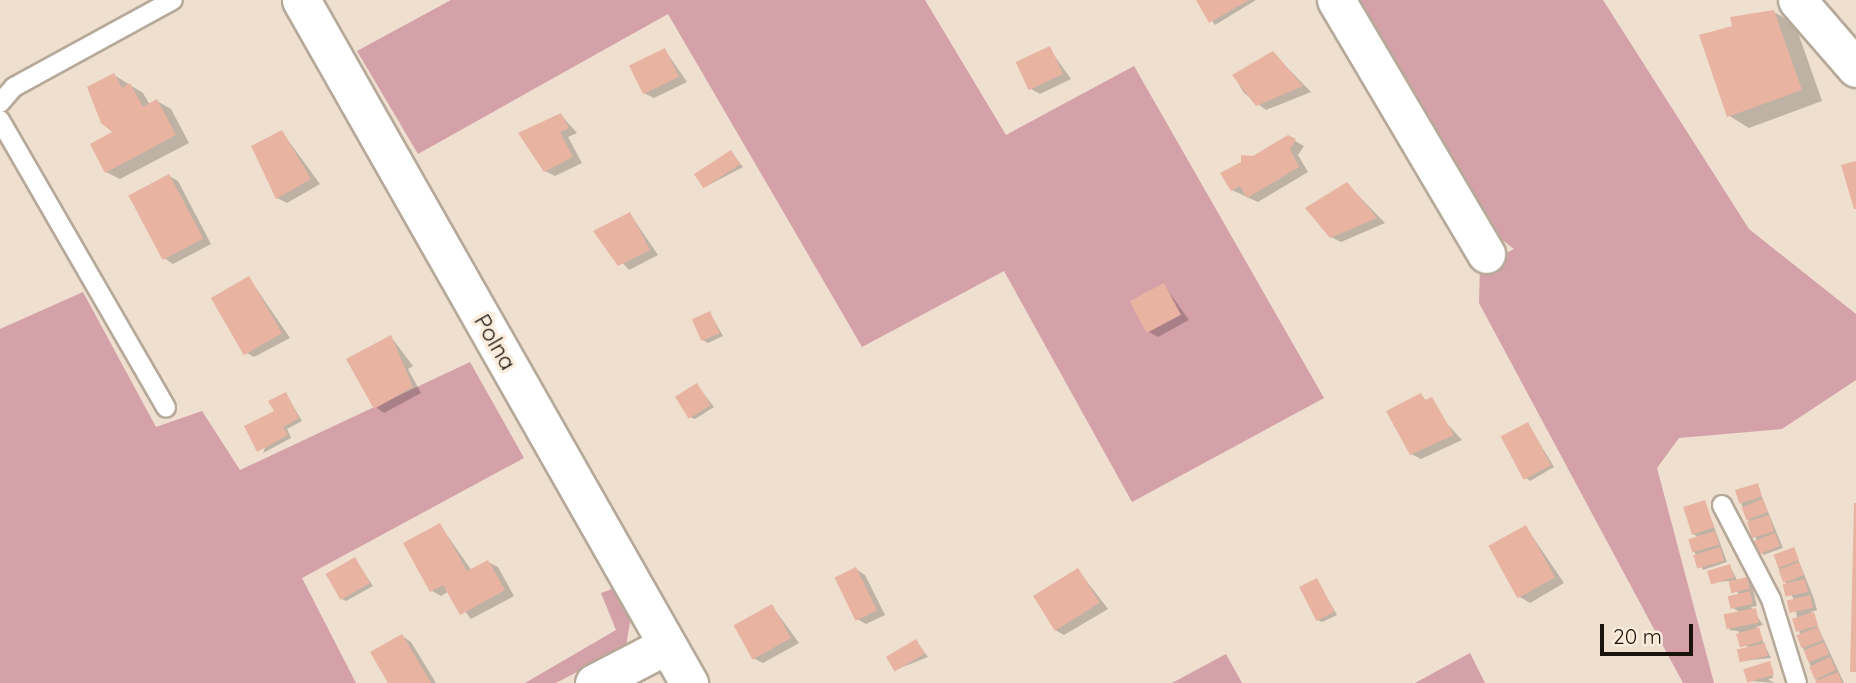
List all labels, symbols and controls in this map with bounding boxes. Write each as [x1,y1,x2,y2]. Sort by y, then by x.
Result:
street label: Polna [468,309,522,375]
scale bar [1604,610,1697,654]
text: 20 m [1613,623,1662,649]

